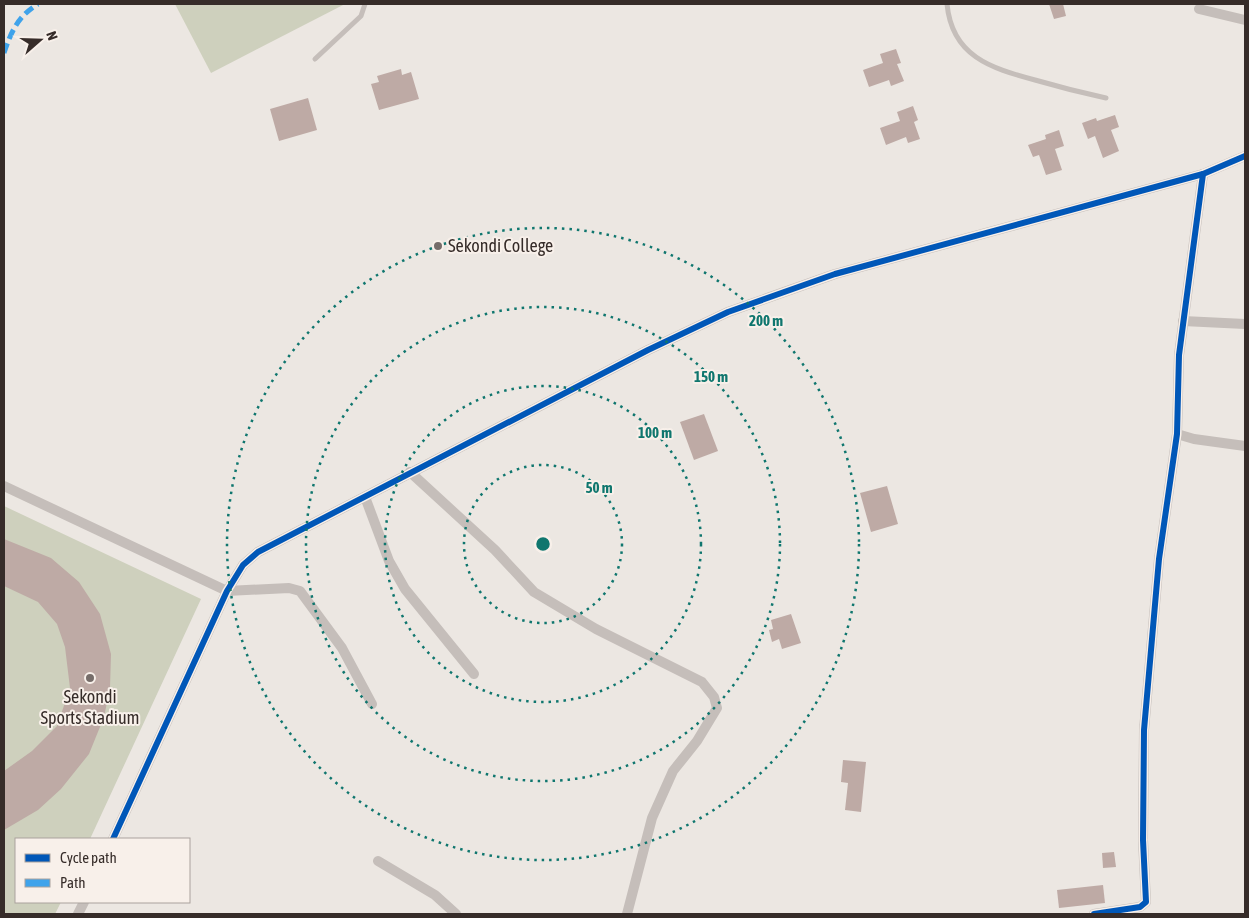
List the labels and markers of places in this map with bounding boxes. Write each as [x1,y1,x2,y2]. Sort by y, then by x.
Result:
place label: Sekondi College [448,235,553,256]
marker: Sekondi College [432,240,444,252]
centre of rings [534,535,552,553]
marker: Sekondi Sports Stadium [84,672,96,684]
place label: Sekondi Sports Stadium [40,686,140,728]

